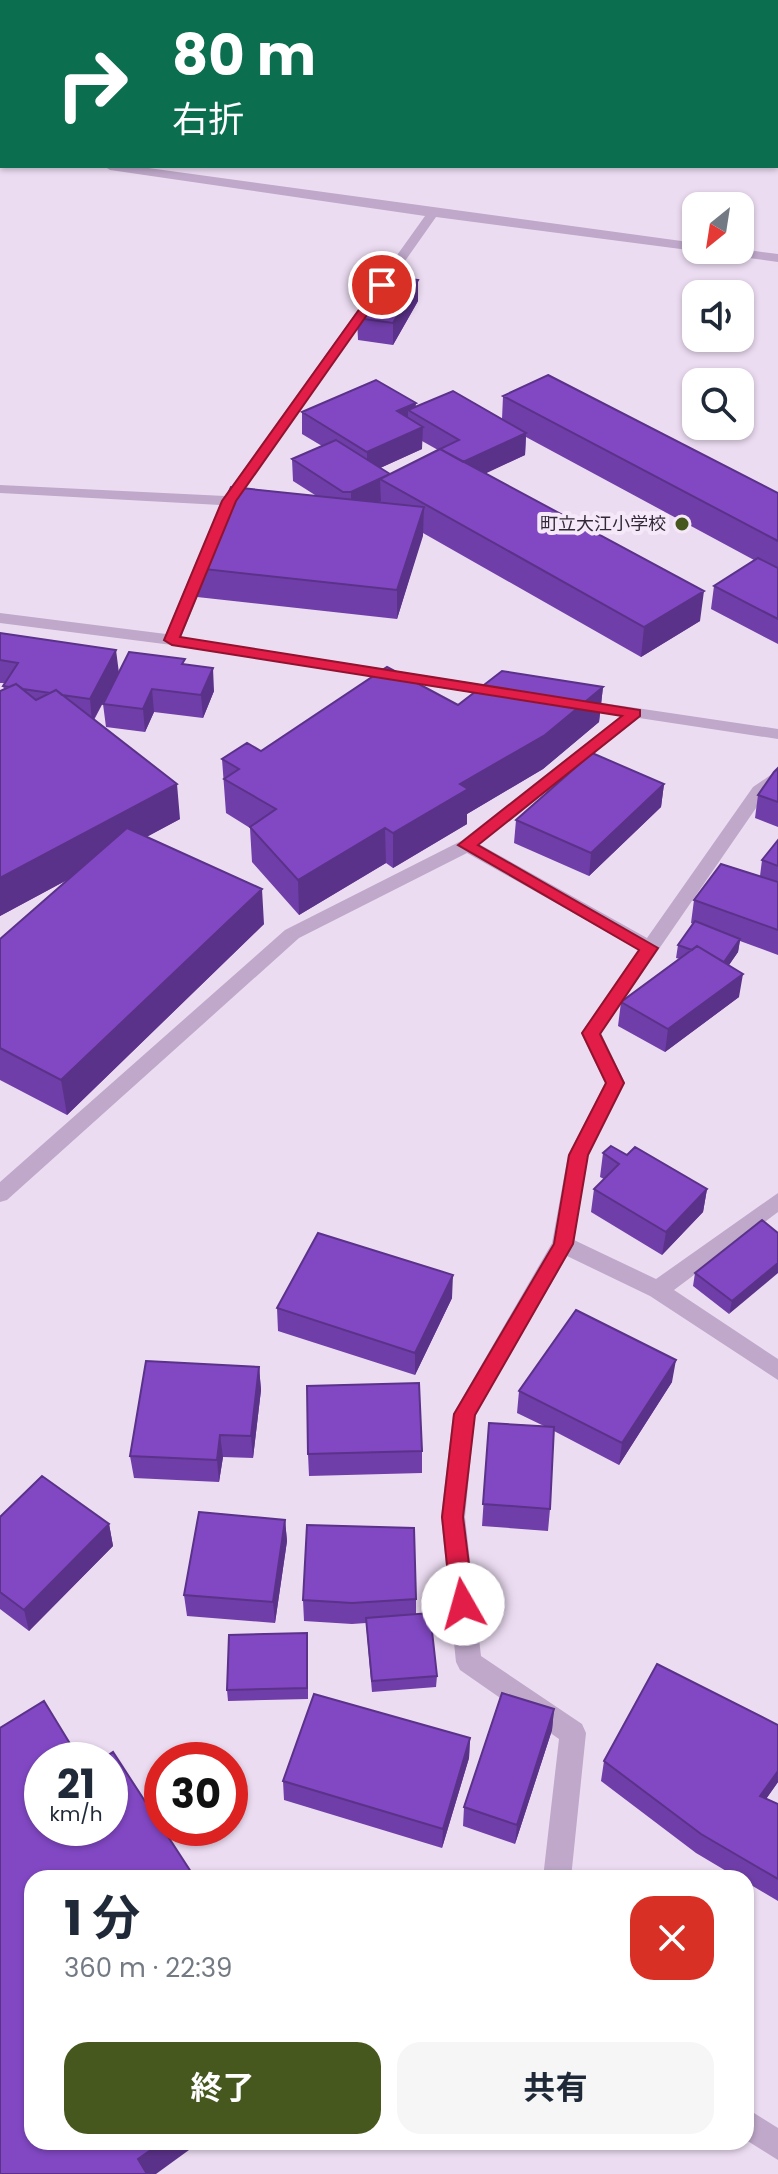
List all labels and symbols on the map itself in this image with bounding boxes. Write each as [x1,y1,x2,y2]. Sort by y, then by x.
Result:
north arrow [682,192,754,264]
pin [348,251,416,319]
place label: 町立大江小学校 [540,511,666,536]
marker: 町立大江小学校 [673,515,691,533]
position arrow [421,1562,505,1646]
speed limit sign: 30 [144,1742,248,1846]

